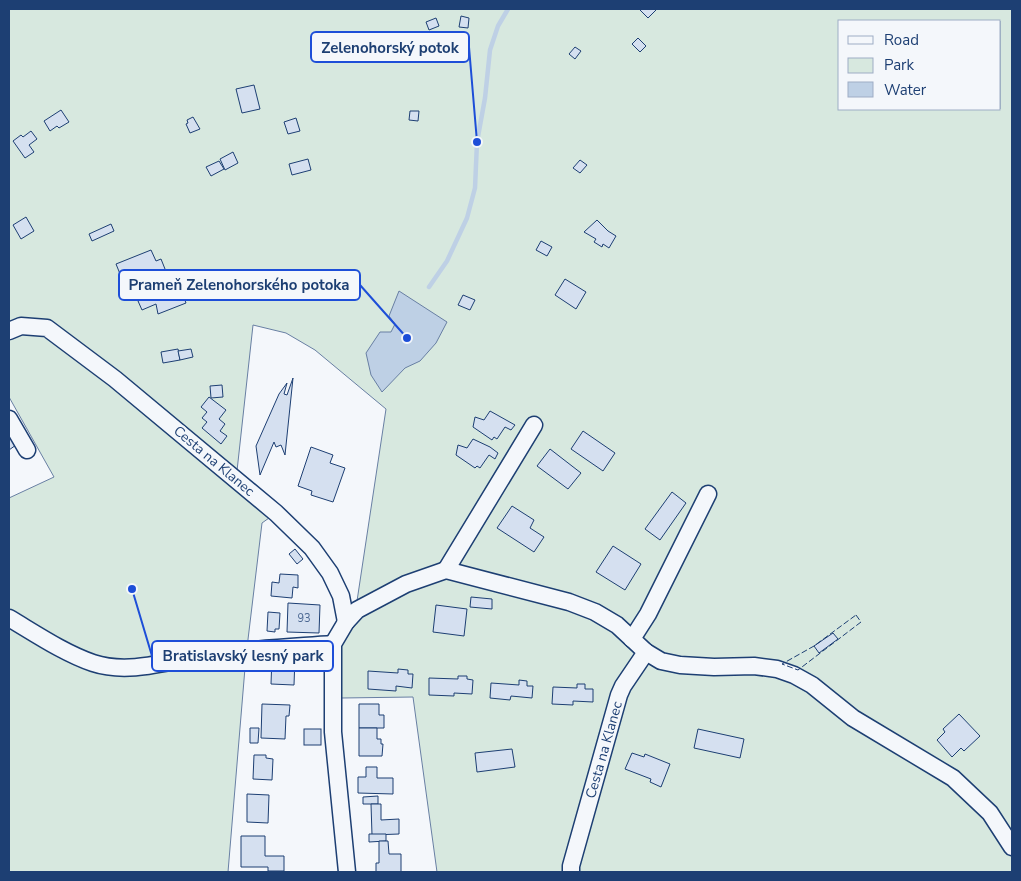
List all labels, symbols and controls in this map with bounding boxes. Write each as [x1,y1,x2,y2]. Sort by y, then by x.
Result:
legend [838,20,1001,110]
text: Road [884,30,919,50]
callout: Zelenohorský potok [311,32,469,62]
text: Zelenohorský potok [321,38,460,58]
text: Park [884,55,914,75]
text: Water [884,80,927,100]
callout: Prameň Zelenohorského potoka [119,270,360,300]
text: Prameň Zelenohorského potoka [128,275,350,295]
street label: Cesta na Klanec [170,422,259,501]
house number: 93 [297,611,311,626]
callout: Bratislavský lesný park [152,641,333,671]
text: Bratislavský lesný park [163,646,324,666]
street label: Cesta na Klanec [581,699,627,801]

